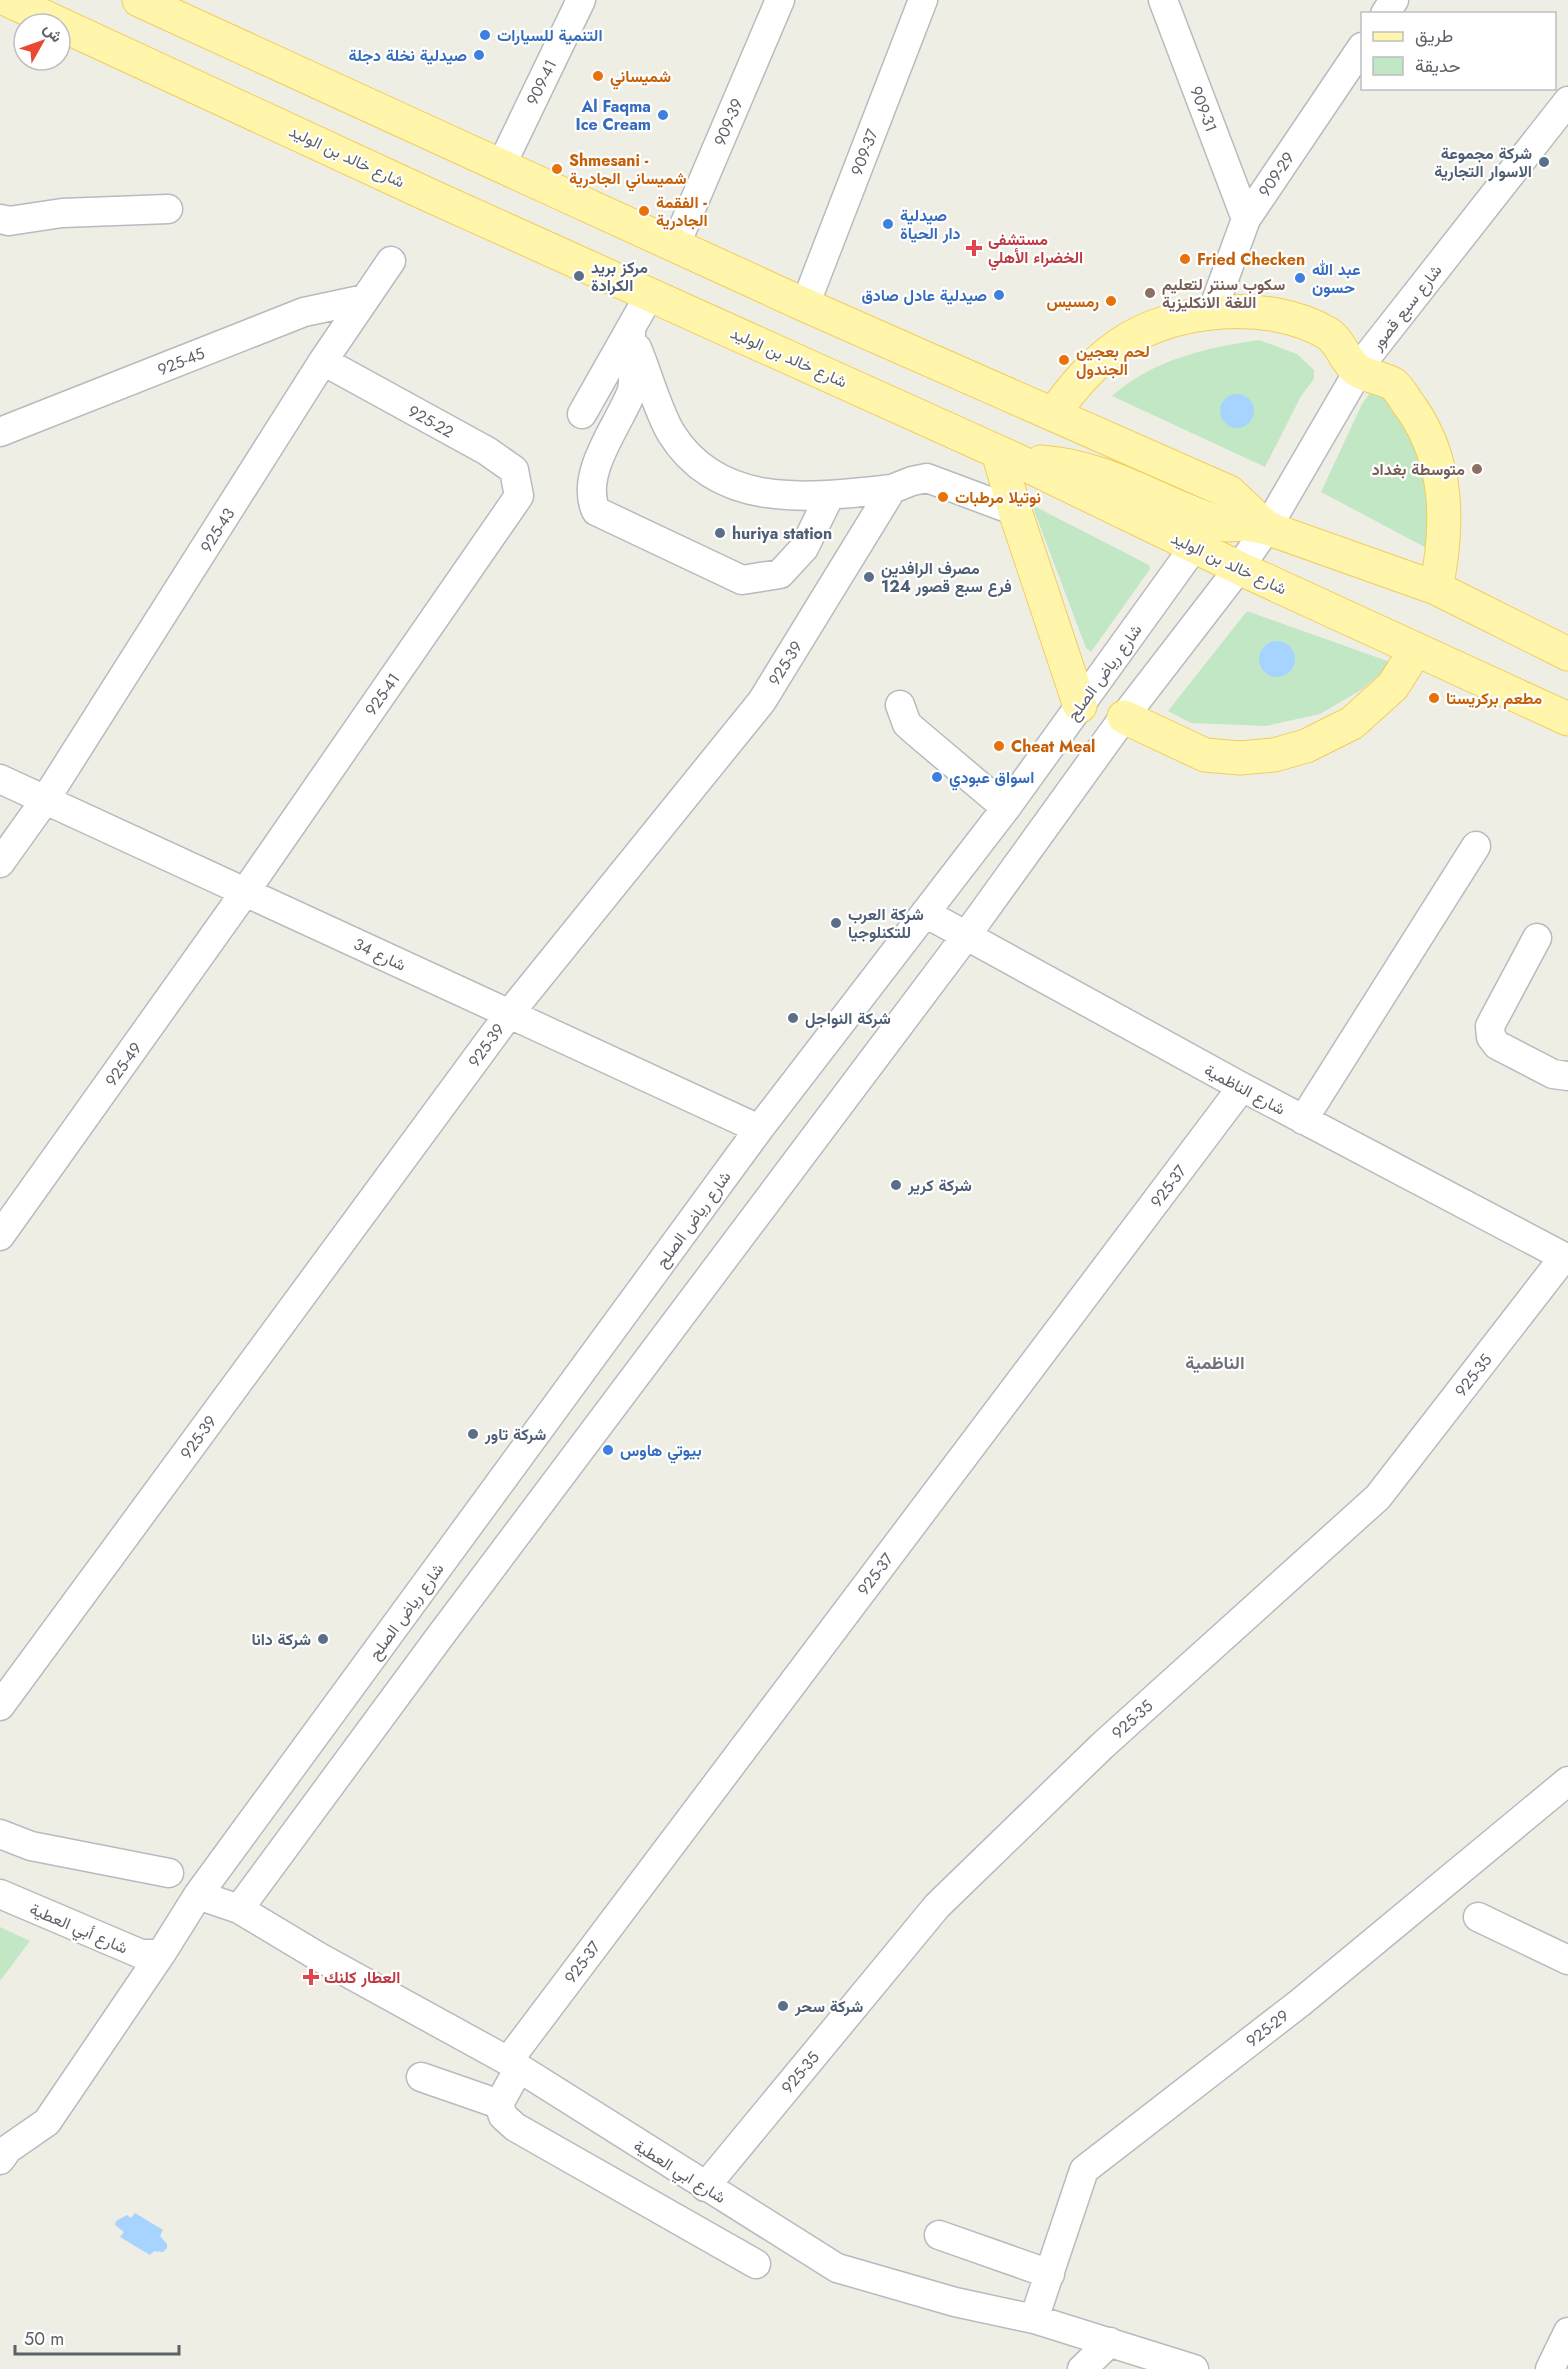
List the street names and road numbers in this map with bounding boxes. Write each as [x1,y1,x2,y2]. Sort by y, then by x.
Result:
street label: 909-41 [521,56,562,109]
street label: 909-31 [1184,83,1223,135]
street label: 909-39 [708,95,749,149]
street label: شارع خالد بن الوليد [285,120,408,193]
street label: 909-37 [845,125,884,179]
street label: 909-29 [1253,147,1300,201]
street label: شارع سبع قصور [1365,260,1447,356]
street label: شارع خالد بن الوليد [727,321,851,393]
street label: 925-45 [154,342,208,381]
street label: 925-22 [404,400,458,443]
street label: 925-43 [195,503,240,557]
street label: شارع خالد بن الوليد [1167,527,1290,600]
street label: شارع رياض الصلح [1061,619,1147,725]
street label: 925-39 [763,637,808,690]
street label: 925-41 [359,668,405,720]
street label: شارع 34 [350,932,410,977]
street label: 925-39 [463,1019,510,1072]
street label: 925-49 [100,1038,147,1091]
street label: شارع الناظمية [1200,1058,1289,1120]
street label: 925-37 [1145,1160,1192,1212]
street label: شارع رياض الصلح [650,1166,736,1272]
street label: 925-35 [1449,1349,1497,1401]
street label: 925-39 [175,1411,222,1464]
street label: 925-37 [852,1548,899,1600]
street label: شارع رياض الصلح [363,1558,449,1664]
street label: 925-35 [1107,1695,1158,1744]
street label: شارع أبي العطية [25,1897,131,1961]
street label: 925-37 [559,1936,606,1988]
street label: 925-29 [1241,2004,1294,2053]
street label: 925-35 [776,2046,825,2098]
street label: شارع ابي العطية [628,2134,730,2211]

